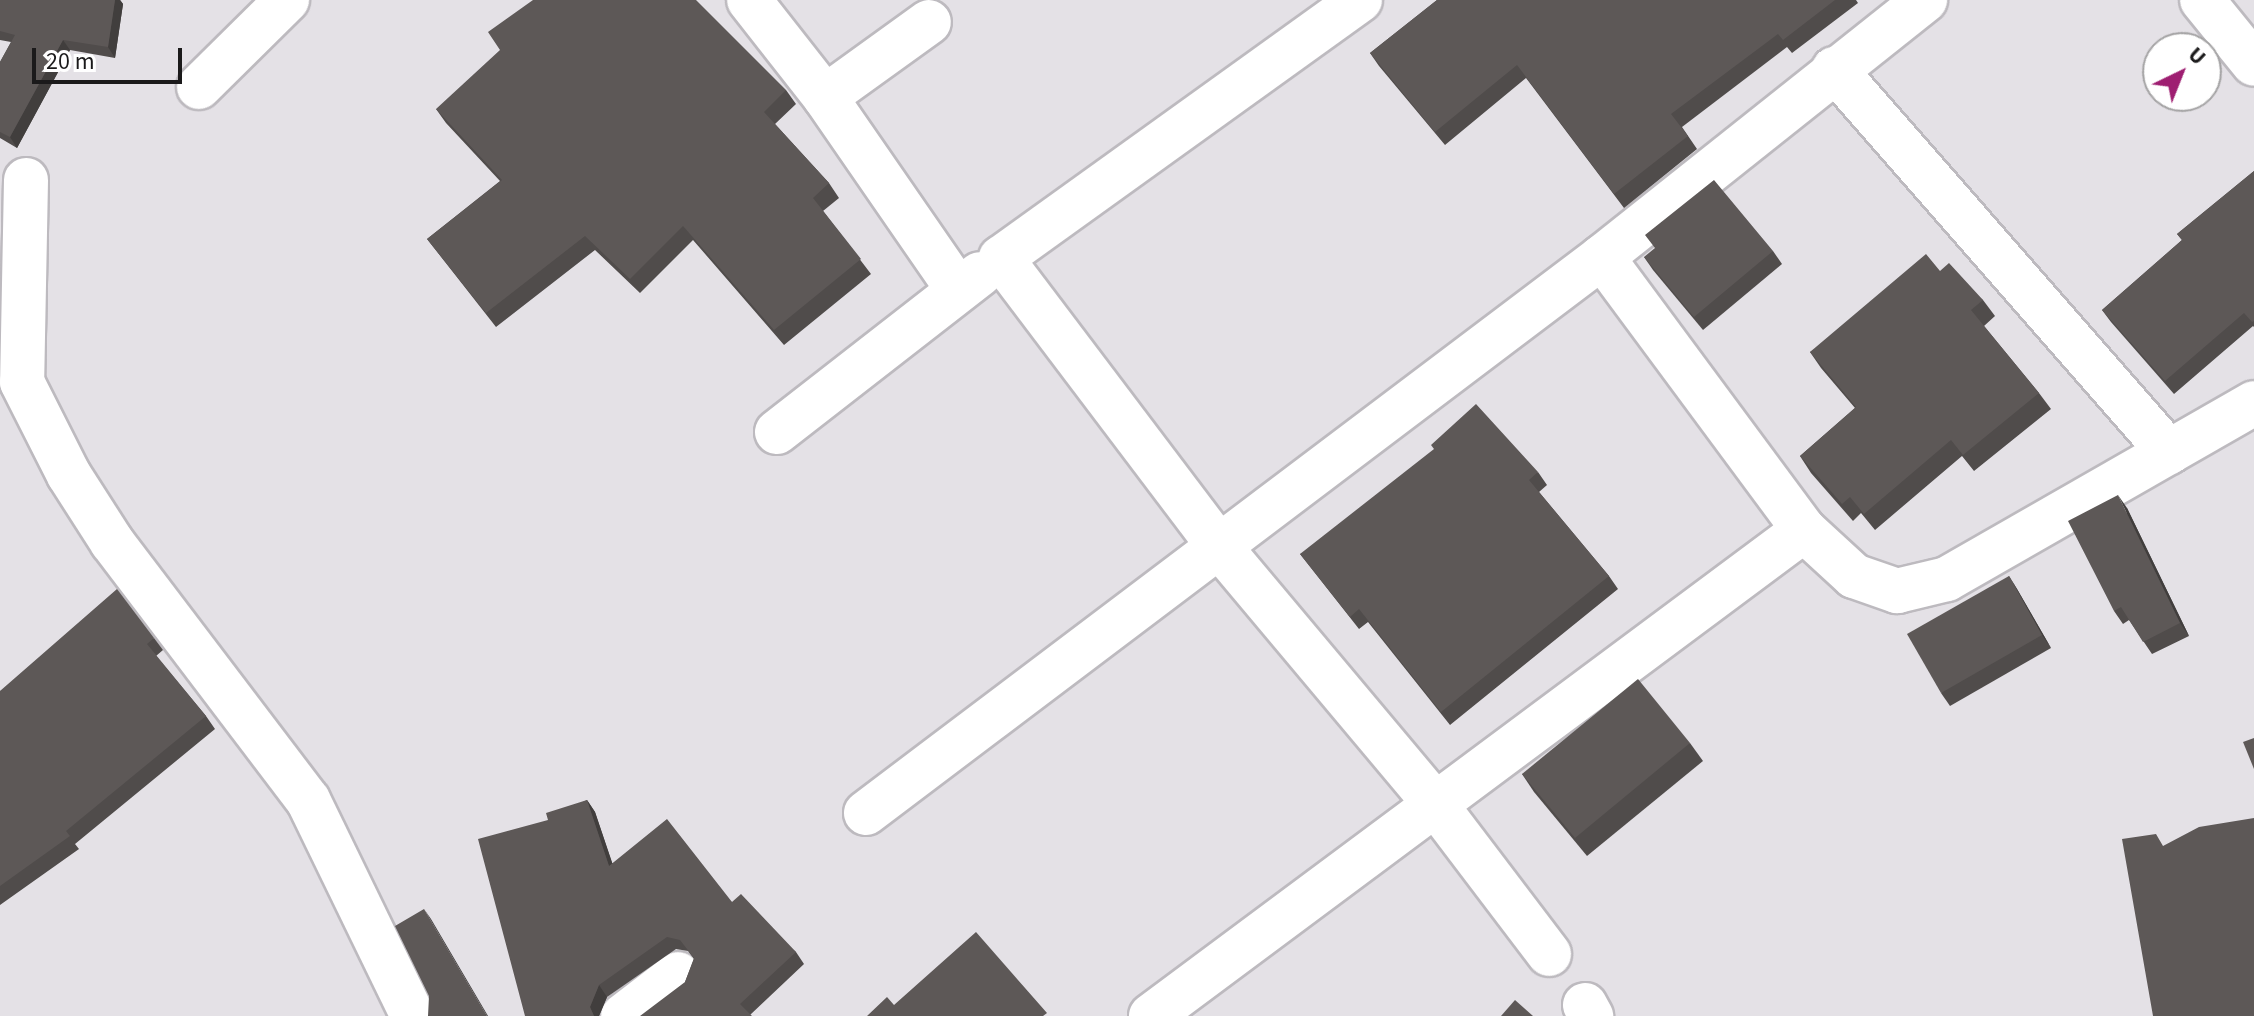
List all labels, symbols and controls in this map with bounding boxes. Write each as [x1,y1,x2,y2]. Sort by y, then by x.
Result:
scale bar [36,32,186,82]
north arrow [2142,32,2222,112]
text: U [2181,39,2213,73]
text: 20 m [46,44,95,79]

